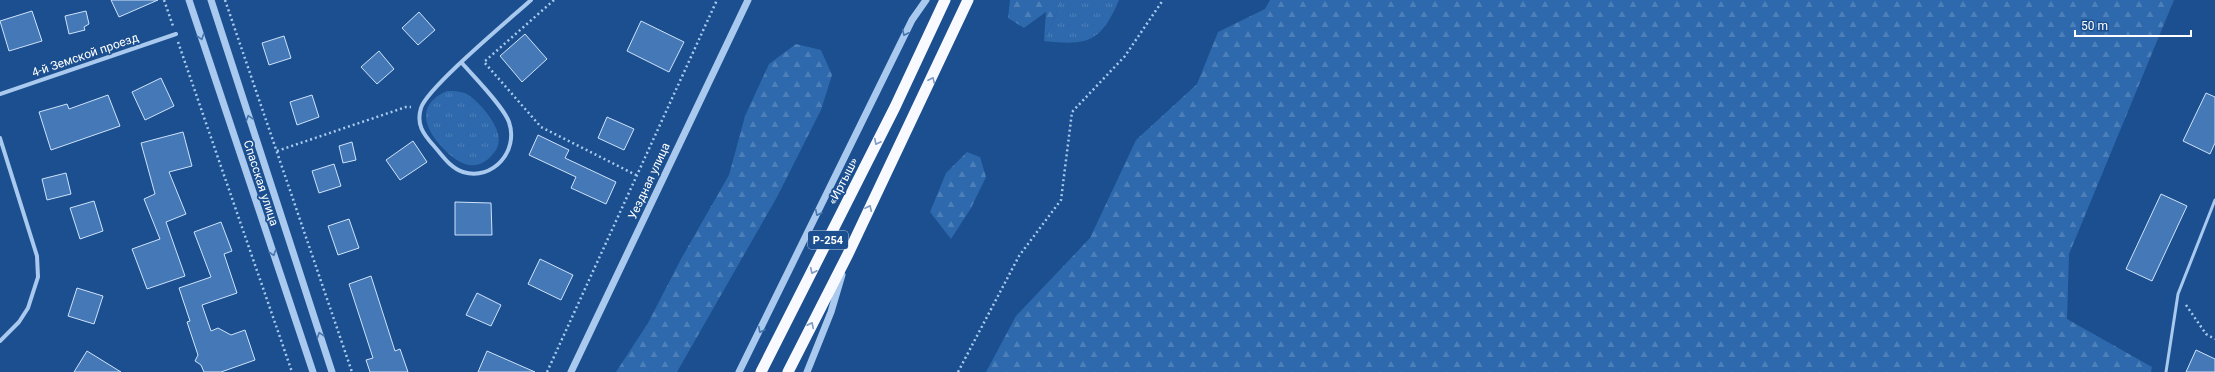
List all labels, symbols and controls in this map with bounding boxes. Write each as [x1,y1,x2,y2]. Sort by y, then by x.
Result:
scale bar [2075,12,2191,38]
text: 50 m [2081,19,2108,33]
one-way arrow [902,29,910,37]
street label: 4-й Земской проезд [30,30,140,80]
one-way arrow [196,33,205,40]
one-way arrow [927,76,935,84]
one-way arrow [245,115,254,122]
street label: Спасская улица [241,138,281,228]
one-way arrow [875,138,882,145]
street label: Уездная улица [625,141,673,221]
street label: «Иртыш» [825,155,861,207]
one-way arrow [864,205,872,213]
one-way arrow [815,209,823,217]
road number: Р-254 [808,231,848,249]
one-way arrow [268,250,277,257]
one-way arrow [810,266,818,274]
one-way arrow [807,321,814,329]
one-way arrow [758,326,766,333]
one-way arrow [316,332,325,339]

